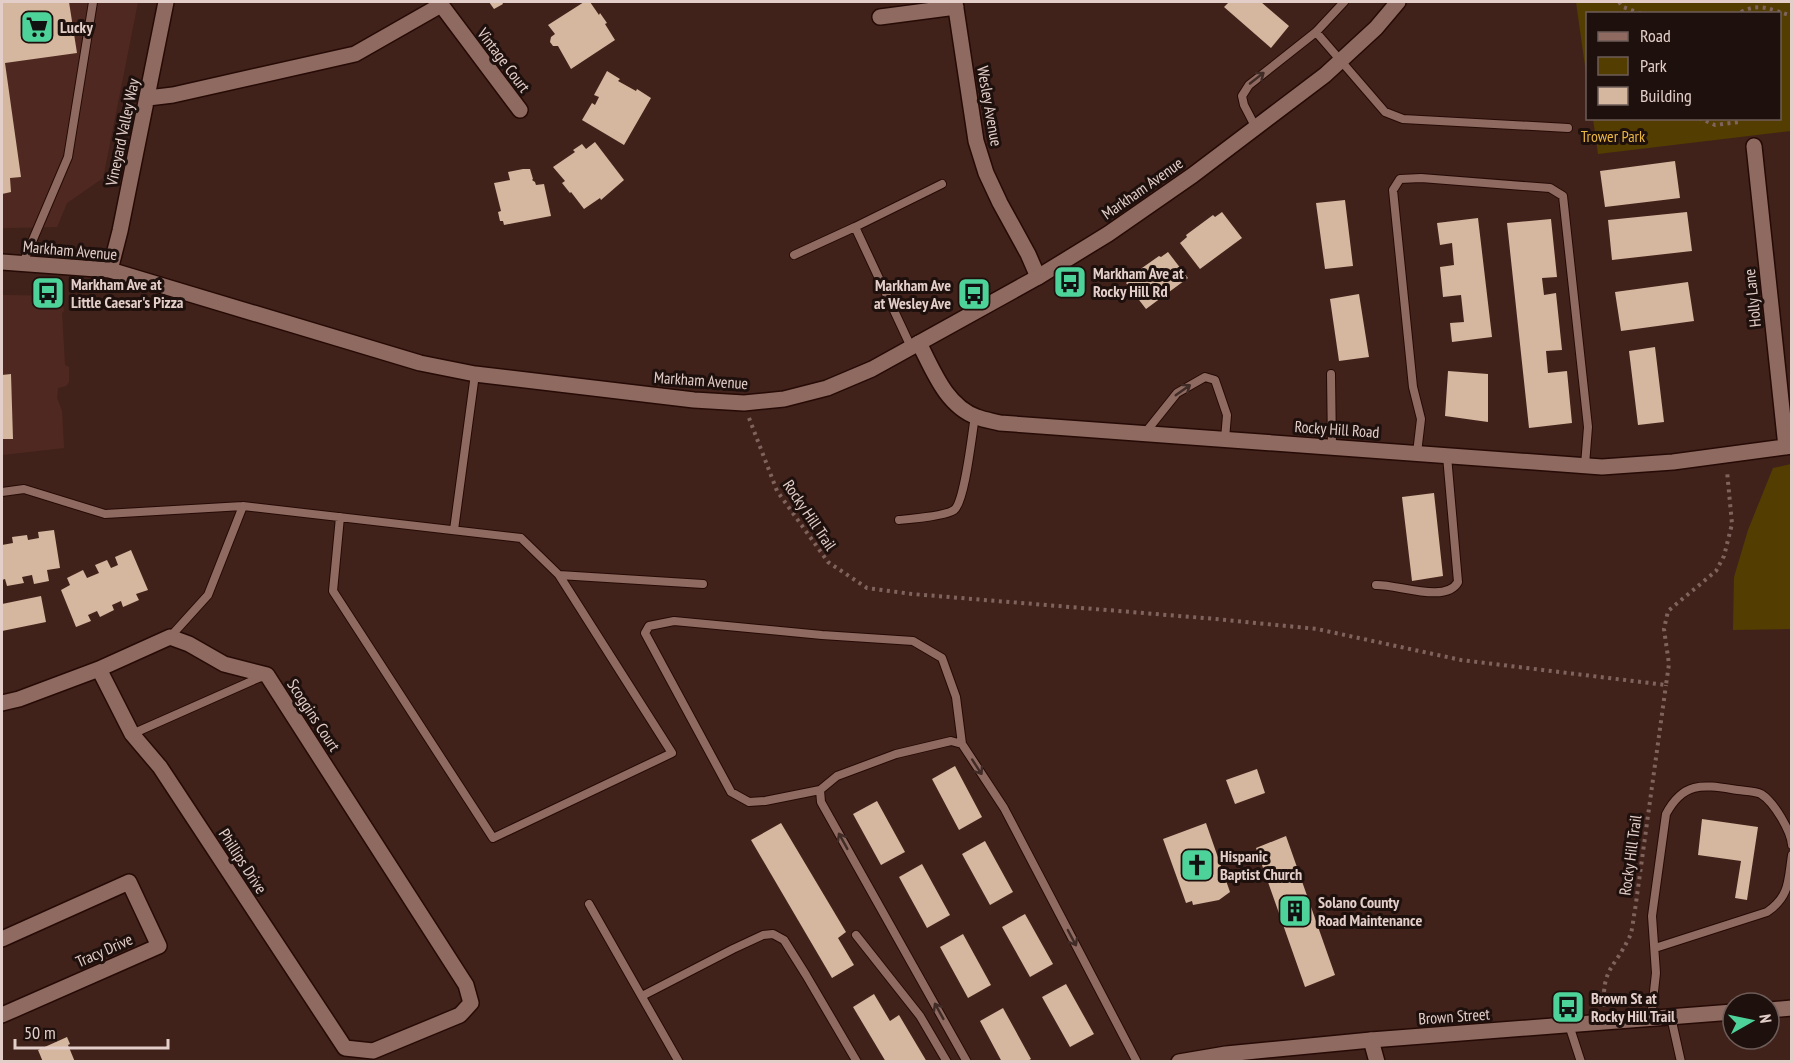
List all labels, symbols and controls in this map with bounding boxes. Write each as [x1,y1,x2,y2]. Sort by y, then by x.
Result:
supermarket icon: Lucky [19,9,55,45]
legend [1586,12,1781,120]
place label: Lucky [60,17,93,37]
street label: Vintage Court [473,23,535,97]
text: Road [1640,24,1671,47]
text: Park [1640,54,1667,77]
street label: Wesley Avenue [973,64,1007,148]
one-way arrow [1248,72,1264,85]
street label: Vineyard Valley Way [101,76,143,188]
text: Building [1640,84,1692,107]
park label: Trower Park [1581,126,1646,146]
street label: Markham Avenue [1098,153,1186,223]
street label: Markham Avenue [22,236,118,264]
place label: Markham Ave at Rocky Hill Rd [1093,263,1184,301]
bus stop icon: Markham Ave at Rocky Hill Rd [1052,264,1088,300]
street label: Holly Lane [1739,268,1765,328]
place label: Markham Ave at Little Caesar's Pizza [71,274,184,312]
bus stop icon: Markham Ave at Little Caesar's Pizza [30,275,66,311]
place label: Markham Ave at Wesley Ave [874,275,951,313]
bus stop icon: Markham Ave at Wesley Ave [956,276,992,312]
street label: Markham Avenue [653,367,749,393]
one-way arrow [1175,384,1191,396]
street label: Rocky Hill Road [1294,416,1380,442]
street label: Rocky Hill Trail [779,476,841,554]
street label: Scoggins Court [283,675,345,755]
one-way arrow [971,759,983,775]
street label: Rocky Hill Trail [1614,813,1646,897]
street label: Phillips Drive [215,825,271,897]
one-way arrow [837,832,848,850]
place label: Hispanic Baptist Church [1220,846,1302,884]
church icon: Hispanic Baptist Church [1179,847,1215,883]
place label: Solano County Road Maintenance [1318,892,1422,930]
building icon: Solano County Road Maintenance [1277,893,1313,929]
one-way arrow [1067,928,1078,946]
street label: Tracy Drive [72,929,136,971]
place label: Brown St at Rocky Hill Trail [1591,988,1675,1026]
bus stop icon: Brown St at Rocky Hill Trail [1550,989,1586,1025]
north arrow [1721,991,1781,1051]
one-way arrow [933,1002,944,1020]
street label: Brown Street [1418,1003,1491,1028]
scale bar [15,1012,168,1050]
text: N [1755,1013,1776,1024]
text: 50 m [24,1021,56,1044]

